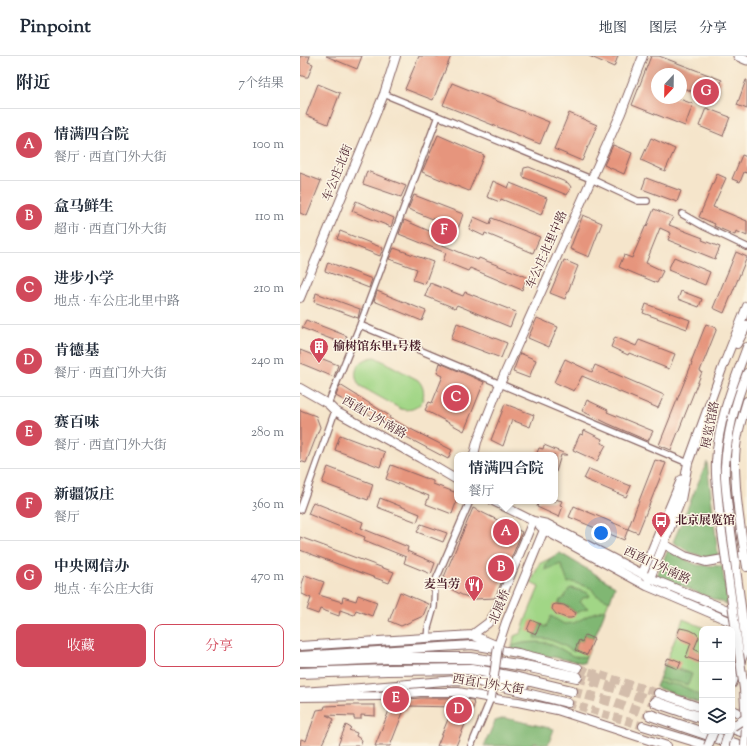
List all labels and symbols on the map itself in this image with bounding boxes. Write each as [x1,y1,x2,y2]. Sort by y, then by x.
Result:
north arrow [651,68,687,104]
pin: G [693,77,719,107]
street label: 车公庄北街 [318,141,358,204]
street label: 车公庄北里中路 [522,208,572,292]
pin: F [431,216,457,246]
building icon: 榆树馆东里1号楼 [308,336,330,364]
place label: 榆树馆东里1号楼 [333,338,421,356]
pin: C [443,383,469,413]
street label: 西直门外南路 [338,392,410,444]
street label: 展览馆路 [698,400,724,450]
bus stop icon: 北京展览馆 [650,510,672,538]
place label: 北京展览馆 [675,512,735,530]
pin: A [493,517,519,547]
your location [591,523,611,543]
street label: 西直门外南路 [621,543,693,589]
pin: B [488,553,514,583]
restaurant icon: 麦当劳 [463,574,485,602]
place label: 麦当劳 [424,576,460,594]
street label: 北展桥 [485,587,515,627]
street label: 西直门外大街 [451,670,526,700]
pin: E [383,684,409,714]
pin: D [446,695,472,725]

